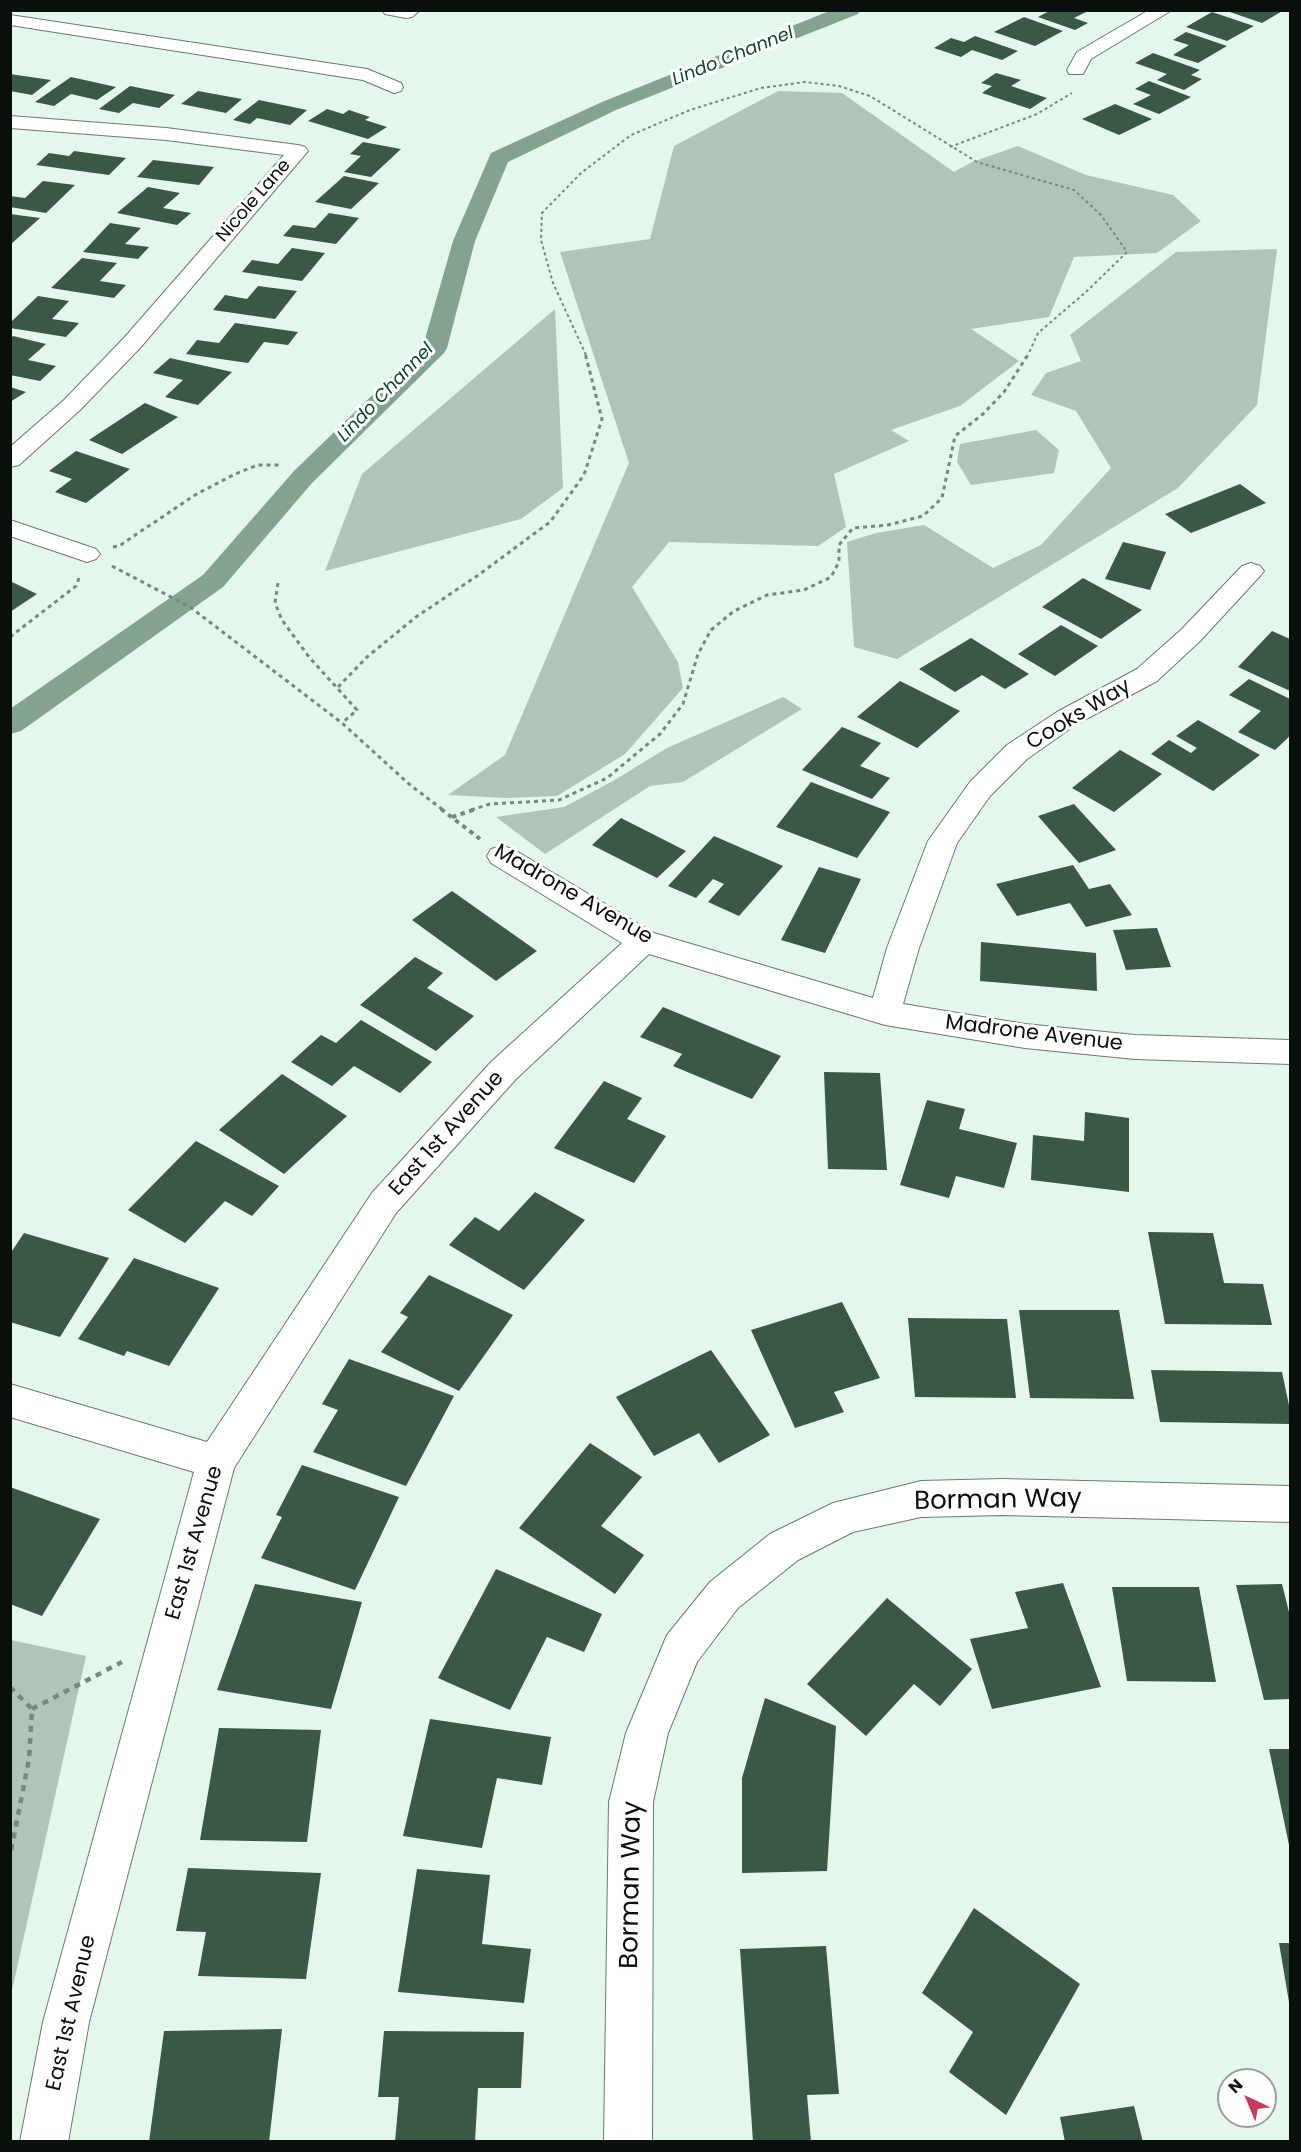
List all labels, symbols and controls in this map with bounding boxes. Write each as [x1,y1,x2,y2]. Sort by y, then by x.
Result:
water label: Lindo Channel [669,23,797,91]
street label: Nicole Lane [212,155,296,247]
water label: Lindo Channel [333,339,439,447]
street label: Cooks Way [1022,674,1136,756]
street label: Madrone Avenue [489,839,657,951]
street label: Madrone Avenue [944,1011,1124,1057]
street label: East 1st Avenue [384,1067,510,1201]
street label: East 1st Avenue [161,1463,229,1623]
street label: Borman Way [914,1484,1082,1518]
street label: Borman Way [615,1801,649,1969]
street label: East 1st Avenue [42,1933,102,2093]
north arrow [1217,2068,1277,2128]
text: N [1223,2074,1248,2099]

